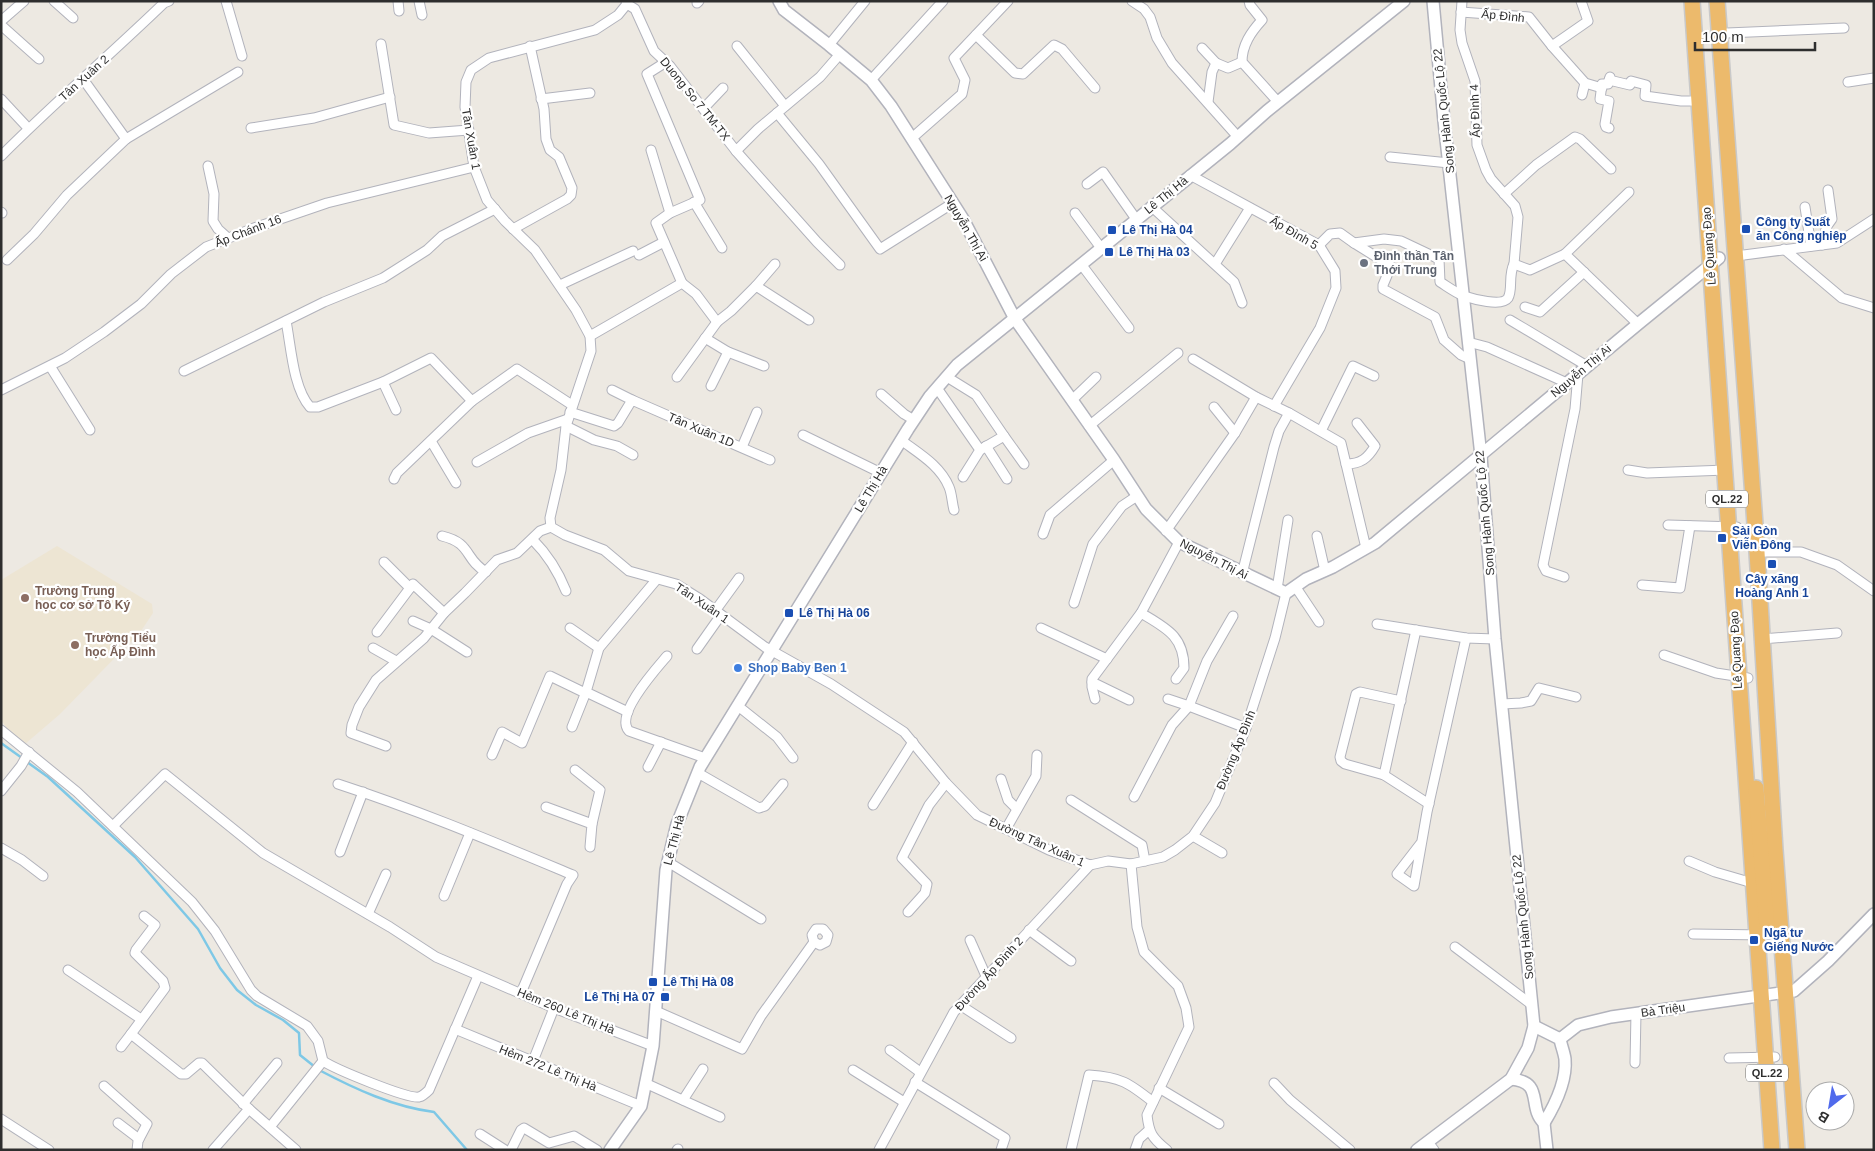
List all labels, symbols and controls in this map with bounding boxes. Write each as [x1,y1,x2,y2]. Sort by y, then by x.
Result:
street label: Ấp Đình [1481,6,1525,25]
scale bar [1695,20,1815,52]
text: 100 m [1702,28,1744,45]
street label: Song Hành Quốc Lộ 22 [1430,48,1458,174]
street label: Tân Xuân 2 [56,52,112,104]
street label: Duong So 7 TM-TX [657,55,733,143]
street label: Ấp Đình 4 [1466,84,1483,138]
street label: Tân Xuân 1 [459,107,483,171]
street label: Lê Thị Hà [1141,173,1191,217]
street label: Nguyễn Thị Ai [941,192,992,264]
street label: Lê Quang Đạo [1699,206,1719,285]
street label: Ấp Chánh 16 [212,211,284,250]
street label: Ấp Đình 5 [1267,213,1321,253]
place label: Công ty Suất ăn Công nghiệp [1756,215,1847,243]
place label: Lê Thị Hà 04 [1122,223,1193,237]
marker: Công ty Suất ăn Công nghiệp [1740,223,1752,235]
marker: Lê Thị Hà 04 [1106,224,1118,236]
place label: Lê Thị Hà 03 [1119,245,1190,259]
marker: Lê Thị Hà 03 [1103,246,1115,258]
place label: Đình thần Tân Thới Trung [1374,249,1454,277]
marker: Đình thần Tân Thới Trung [1358,257,1370,269]
street label: Nguyễn Thị Ai [1547,341,1614,400]
street label: Tân Xuân 1D [666,410,737,450]
street label: Song Hành Quốc Lộ 22 [1473,450,1497,576]
street label: Lê Thị Hà [852,463,891,515]
road number: QL.22 [1706,490,1748,508]
place label: Sài Gòn Viễn Đông [1732,524,1791,552]
marker: Sài Gòn Viễn Đông [1716,532,1728,544]
street label: Nguyễn Thị Ai [1178,535,1251,582]
marker: Cây xăng Hoàng Anh 1 [1766,558,1778,570]
place label: Cây xăng Hoàng Anh 1 [1735,572,1809,600]
street label: Tân Xuân 1 [672,580,732,626]
place label: Trường Trung học cơ sở Tô Ký [35,584,130,612]
marker: Trường Trung học cơ sở Tô Ký [19,592,31,604]
place label: Lê Thị Hà 06 [799,606,870,620]
marker: Lê Thị Hà 06 [783,607,795,619]
street label: Lê Quang Đạo [1727,610,1745,689]
place label: Trường Tiểu học Ấp Đình [85,631,156,659]
marker: Trường Tiểu học Ấp Đình [69,639,81,651]
place label: Shop Baby Ben 1 [748,661,847,675]
marker: Shop Baby Ben 1 [732,662,744,674]
street label: Đường Ấp Đình [1213,708,1258,792]
street label: Lê Thị Hà [661,813,688,867]
street label: Đường Tân Xuân 1 [987,815,1087,869]
street label: Song Hành Quốc Lộ 22 [1509,854,1537,980]
place label: Ngã tư Giếng Nước [1764,926,1834,954]
street label: Đường Ấp Đình 2 [951,933,1026,1014]
marker: Ngã tư Giếng Nước [1748,934,1760,946]
place label: Lê Thị Hà 08 [663,975,734,989]
marker: Lê Thị Hà 08 [647,976,659,988]
street label: Hẻm 260 Lê Thị Hà [515,985,617,1037]
place label: Lê Thị Hà 07 [584,990,655,1004]
marker: Lê Thị Hà 07 [659,991,671,1003]
street label: Bà Triệu [1640,1000,1686,1020]
street label: Hẻm 272 Lê Thị Hà [497,1042,599,1094]
road number: QL.22 [1746,1064,1788,1082]
north arrow [1805,1081,1855,1131]
text: B [1815,1108,1832,1127]

